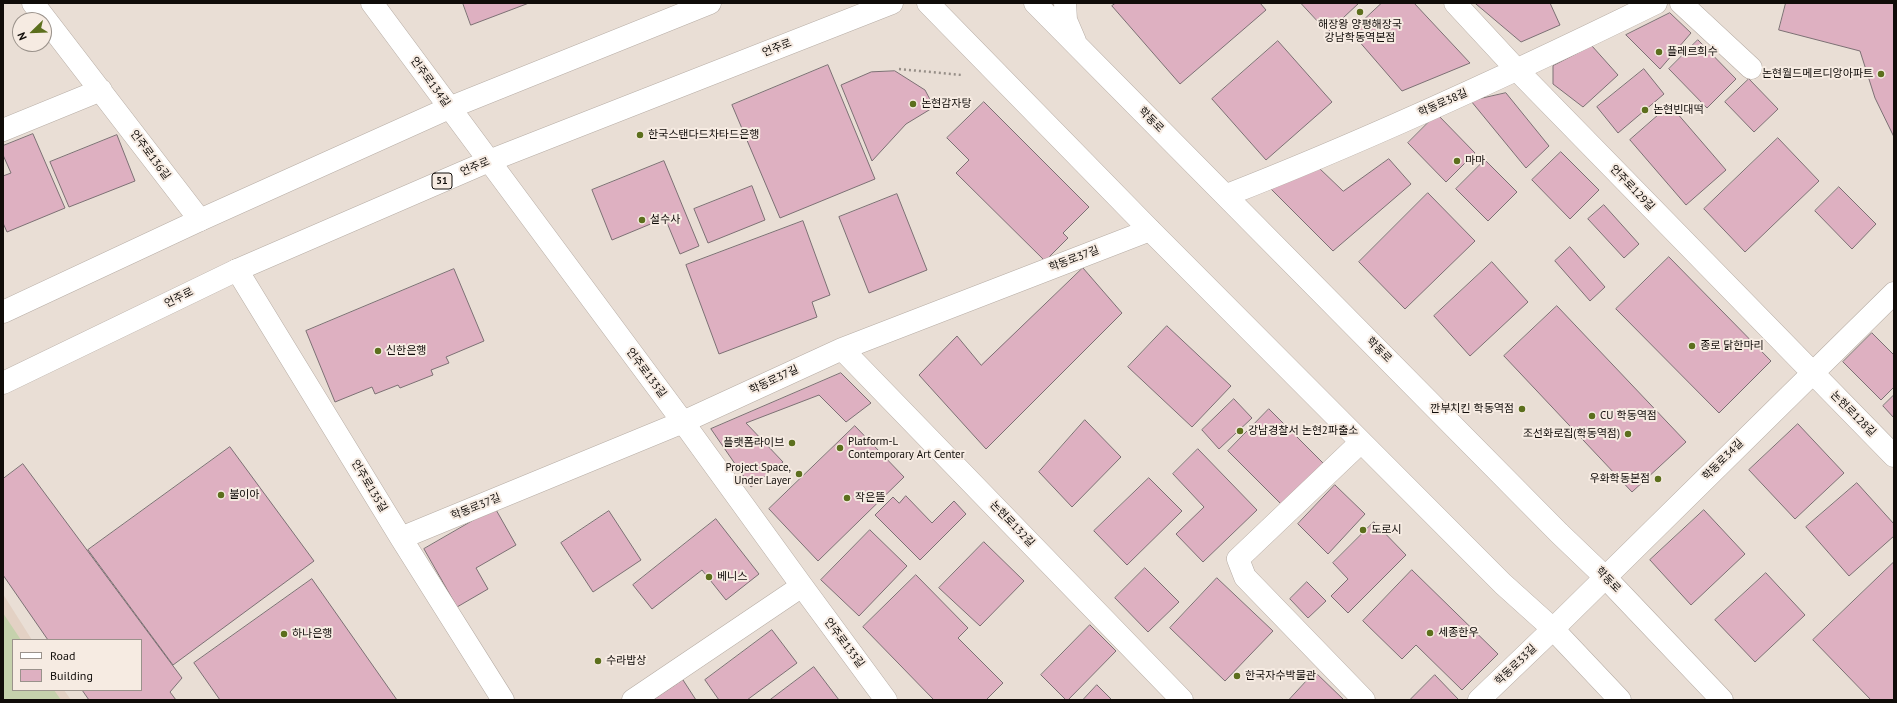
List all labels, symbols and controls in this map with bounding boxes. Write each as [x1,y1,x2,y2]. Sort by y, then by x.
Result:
marker: 해장왕 양평해장국 강남학동역본점 [1355,7,1365,17]
north arrow [12,12,52,52]
place label: 해장왕 양평해장국 강남학동역본점 [1318,18,1402,44]
text: N [14,30,30,42]
street label: 언주로 [760,36,794,60]
place label: 플레르희수 [1667,45,1718,59]
marker: 플레르희수 [1654,47,1664,57]
street label: 언주로134길 [407,54,453,110]
place label: 논현월드메르디앙아파트 [1762,67,1873,81]
marker: 논현월드메르디앙아파트 [1876,69,1886,79]
street label: 학동로38길 [1416,86,1470,120]
place label: 논현감자탕 [921,97,972,111]
marker: 논현감자탕 [908,99,918,109]
place label: 논현빈대떡 [1653,103,1704,117]
street label: 학동로 [1136,105,1166,135]
marker: 논현빈대떡 [1640,105,1650,115]
street label: 언주로136길 [127,128,173,182]
place label: 한국스탠다드차타드은행 [648,128,759,142]
marker: 한국스탠다드차타드은행 [635,130,645,140]
place label: 마마 [1465,154,1485,168]
street label: 언주로 [458,155,492,179]
marker: 마마 [1452,156,1462,166]
street label: 언주로129길 [1607,162,1657,214]
road number: 51 [432,173,452,189]
place label: 설수사 [650,213,680,227]
marker: 설수사 [637,215,647,225]
street label: 학동로37길 [1047,243,1101,275]
street label: 언주로 [162,285,196,311]
street label: 학동로 [1364,335,1394,365]
place label: 종로 닭한마리 [1700,339,1764,353]
marker: 종로 닭한마리 [1687,341,1697,351]
place label: 신한은행 [386,344,426,358]
marker: 신한은행 [373,346,383,356]
street label: 언주로133길 [623,346,669,400]
street label: 학동로37길 [747,363,801,397]
street label: 논현로128길 [1828,389,1878,439]
place label: 깐부치킨 학동역점 [1430,402,1514,416]
marker: 깐부치킨 학동역점 [1517,404,1527,414]
place label: CU 학동역점 [1600,409,1657,423]
marker: CU 학동역점 [1587,411,1597,421]
place label: 강남경찰서 논현2파출소 [1248,424,1358,438]
marker: 강남경찰서 논현2파출소 [1235,426,1245,436]
place label: 조선화로집(학동역점) [1523,427,1620,441]
marker: 조선화로집(학동역점) [1623,429,1633,439]
place label: Platform-L Contemporary Art Center [848,435,964,461]
place label: 플랫폼라이브 [723,436,784,450]
street label: 학동로34길 [1700,437,1746,483]
marker: 플랫폼라이브 [787,438,797,448]
marker: Platform-L Contemporary Art Center [835,443,845,453]
street label: 언주로135길 [348,458,390,514]
place label: Project Space, Under Layer [726,461,791,487]
marker: Project Space, Under Layer [794,469,804,479]
place label: 우화학동본점 [1589,472,1650,486]
marker: 우화학동본점 [1653,474,1663,484]
place label: 불이아 [229,488,259,502]
marker: 불이아 [216,490,226,500]
street label: 학동로37길 [449,491,503,523]
place label: 작은뜰 [855,491,885,505]
marker: 작은뜰 [842,493,852,503]
street label: 논현로132길 [987,498,1037,550]
place label: 도로시 [1371,523,1401,537]
marker: 도로시 [1358,525,1368,535]
street label: 학동로 [1593,564,1623,596]
place label: 베니스 [717,570,747,584]
marker: 베니스 [704,572,714,582]
street label: 언주로133길 [821,616,867,670]
place label: 세종한우 [1438,626,1478,640]
place label: 하나은행 [292,627,332,641]
marker: 세종한우 [1425,628,1435,638]
marker: 하나은행 [279,629,289,639]
legend [12,639,142,691]
street label: 학동로33길 [1493,642,1539,688]
text: Road [50,648,75,663]
place label: 수라밥상 [606,654,646,668]
marker: 수라밥상 [593,656,603,666]
text: Building [50,668,93,683]
place label: 한국자수박물관 [1245,669,1316,683]
marker: 한국자수박물관 [1232,671,1242,681]

